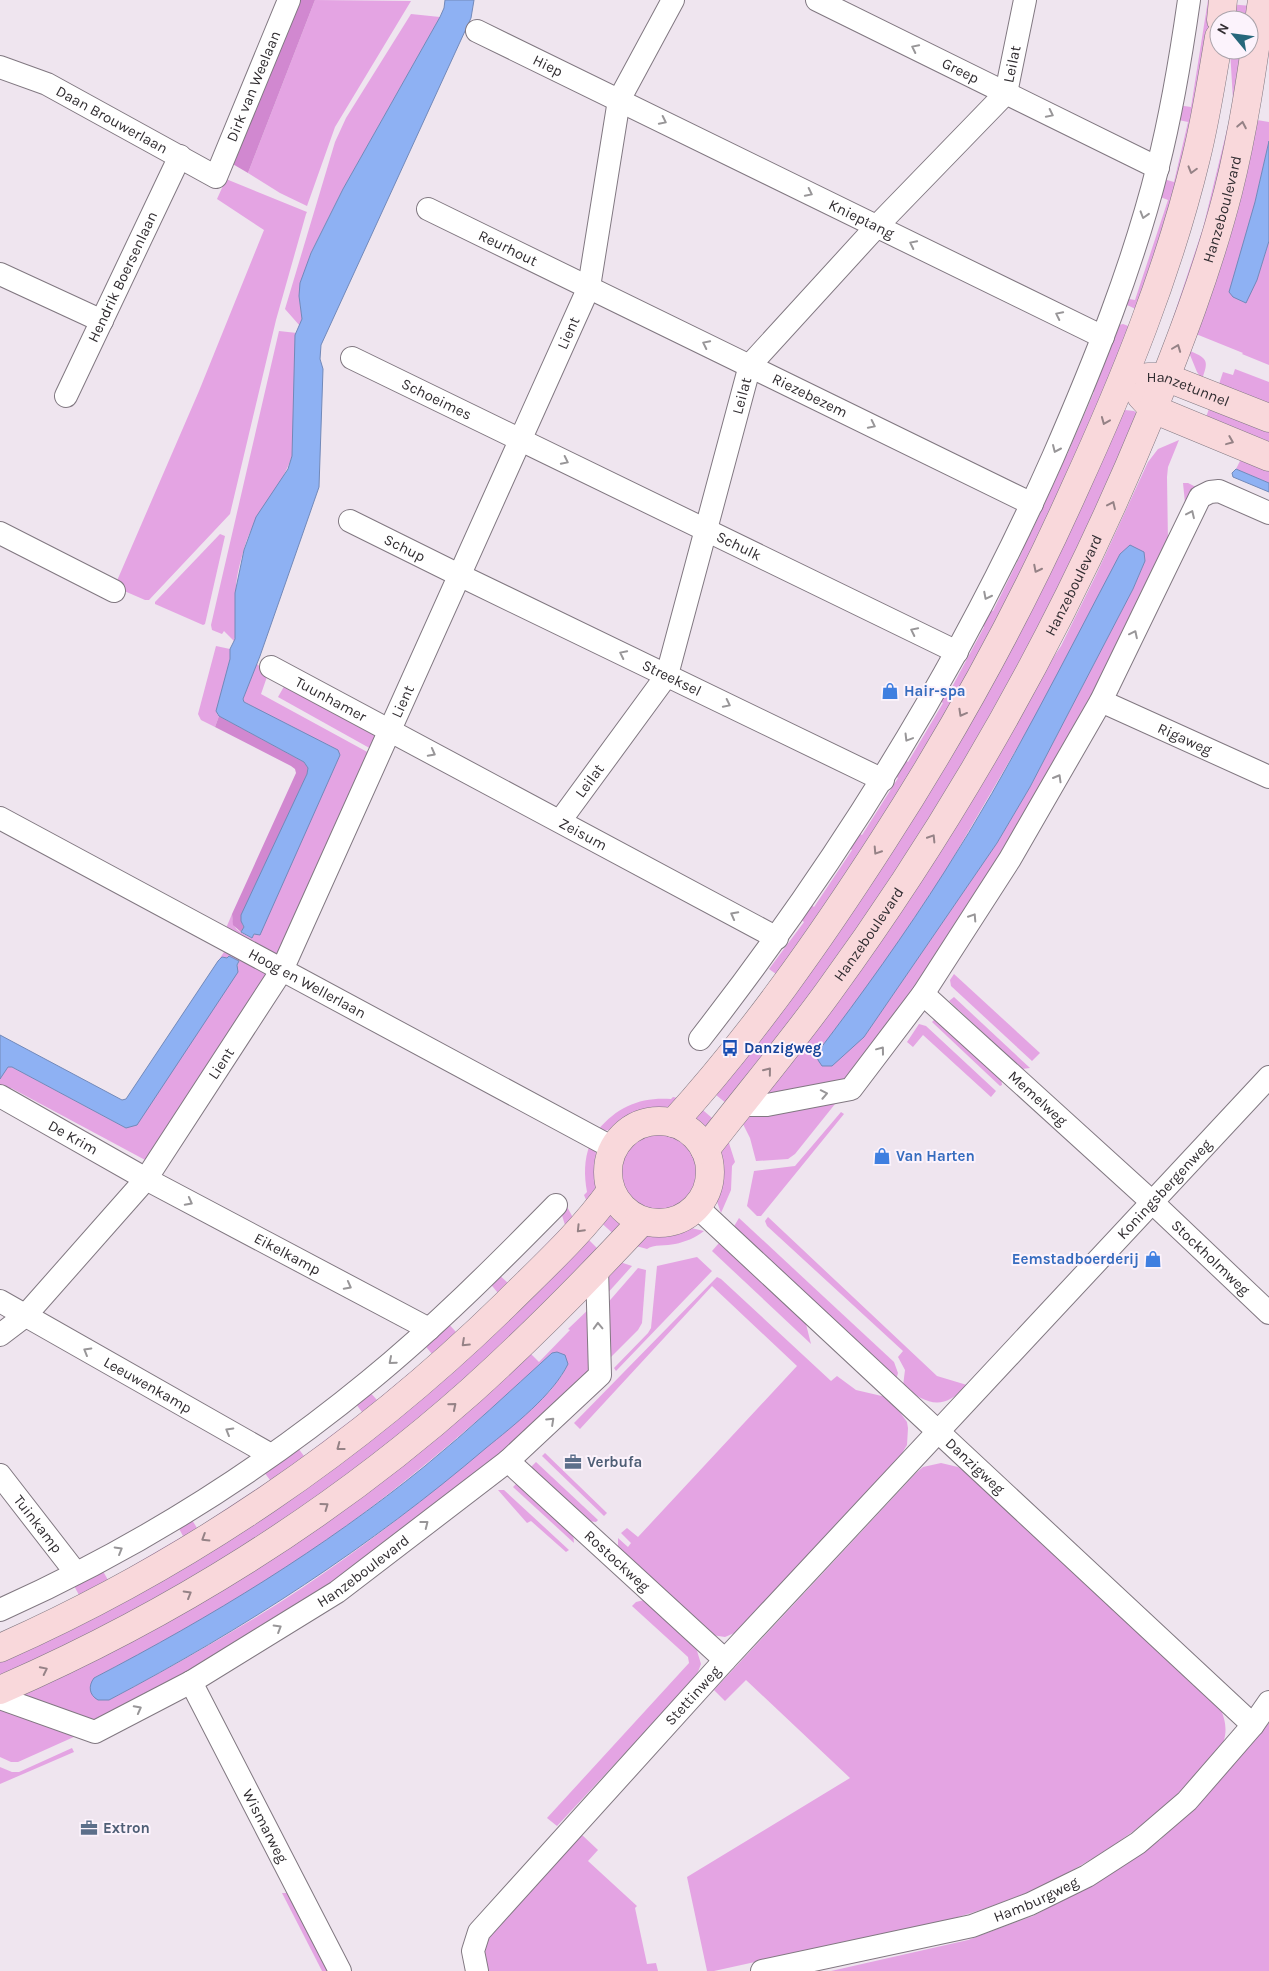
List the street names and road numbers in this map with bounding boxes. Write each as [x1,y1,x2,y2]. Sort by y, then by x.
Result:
street label: Dirk van Weelaan [223,28,284,144]
street label: Leilat [999,44,1025,84]
street label: Hiep [530,51,566,81]
street label: Greep [939,54,982,87]
street label: Daan Brouwerlaan [53,82,171,158]
street label: Hanzeboulevard [1199,154,1245,265]
street label: Knieptang [826,195,898,243]
street label: Hendrik Boersenlaan [84,208,161,345]
street label: Reurhout [476,226,541,270]
street label: Lient [553,313,584,352]
street label: Hanzetunnel [1147,368,1232,410]
street label: Riezebezem [769,370,851,422]
street label: Schoeimes [398,374,475,424]
street label: Leilat [728,375,755,416]
street label: Schulk [713,527,764,564]
street label: Schup [381,530,428,566]
street label: Hanzeboulevard [1041,532,1106,639]
street label: Streeksel [639,656,704,700]
street label: Tuunhamer [292,673,370,726]
street label: Lient [388,682,418,721]
street label: Rigaweg [1155,719,1215,759]
street label: Leilat [571,760,608,801]
street label: Zeisum [556,814,610,854]
street label: Hanzeboulevard [830,884,908,985]
street label: Hoog en Wellerlaan [245,945,369,1022]
street label: Lient [204,1044,238,1083]
street label: Memelweg [1005,1067,1071,1130]
street label: De Krim [45,1116,101,1159]
street label: Koningsbergenweg [1113,1135,1216,1243]
street label: Stockholmweg [1167,1216,1254,1299]
street label: Eikelkamp [251,1229,324,1279]
street label: Leeuwenkamp [100,1353,195,1417]
street label: Danzigweg [942,1434,1009,1498]
street label: Tuinkamp [10,1491,66,1557]
street label: Rostockweg [581,1527,654,1596]
street label: Hanzeboulevard [314,1531,413,1611]
street label: Stettinweg [661,1662,725,1729]
street label: Wismarweg [239,1786,292,1866]
street label: Hamburgweg [991,1872,1082,1926]

